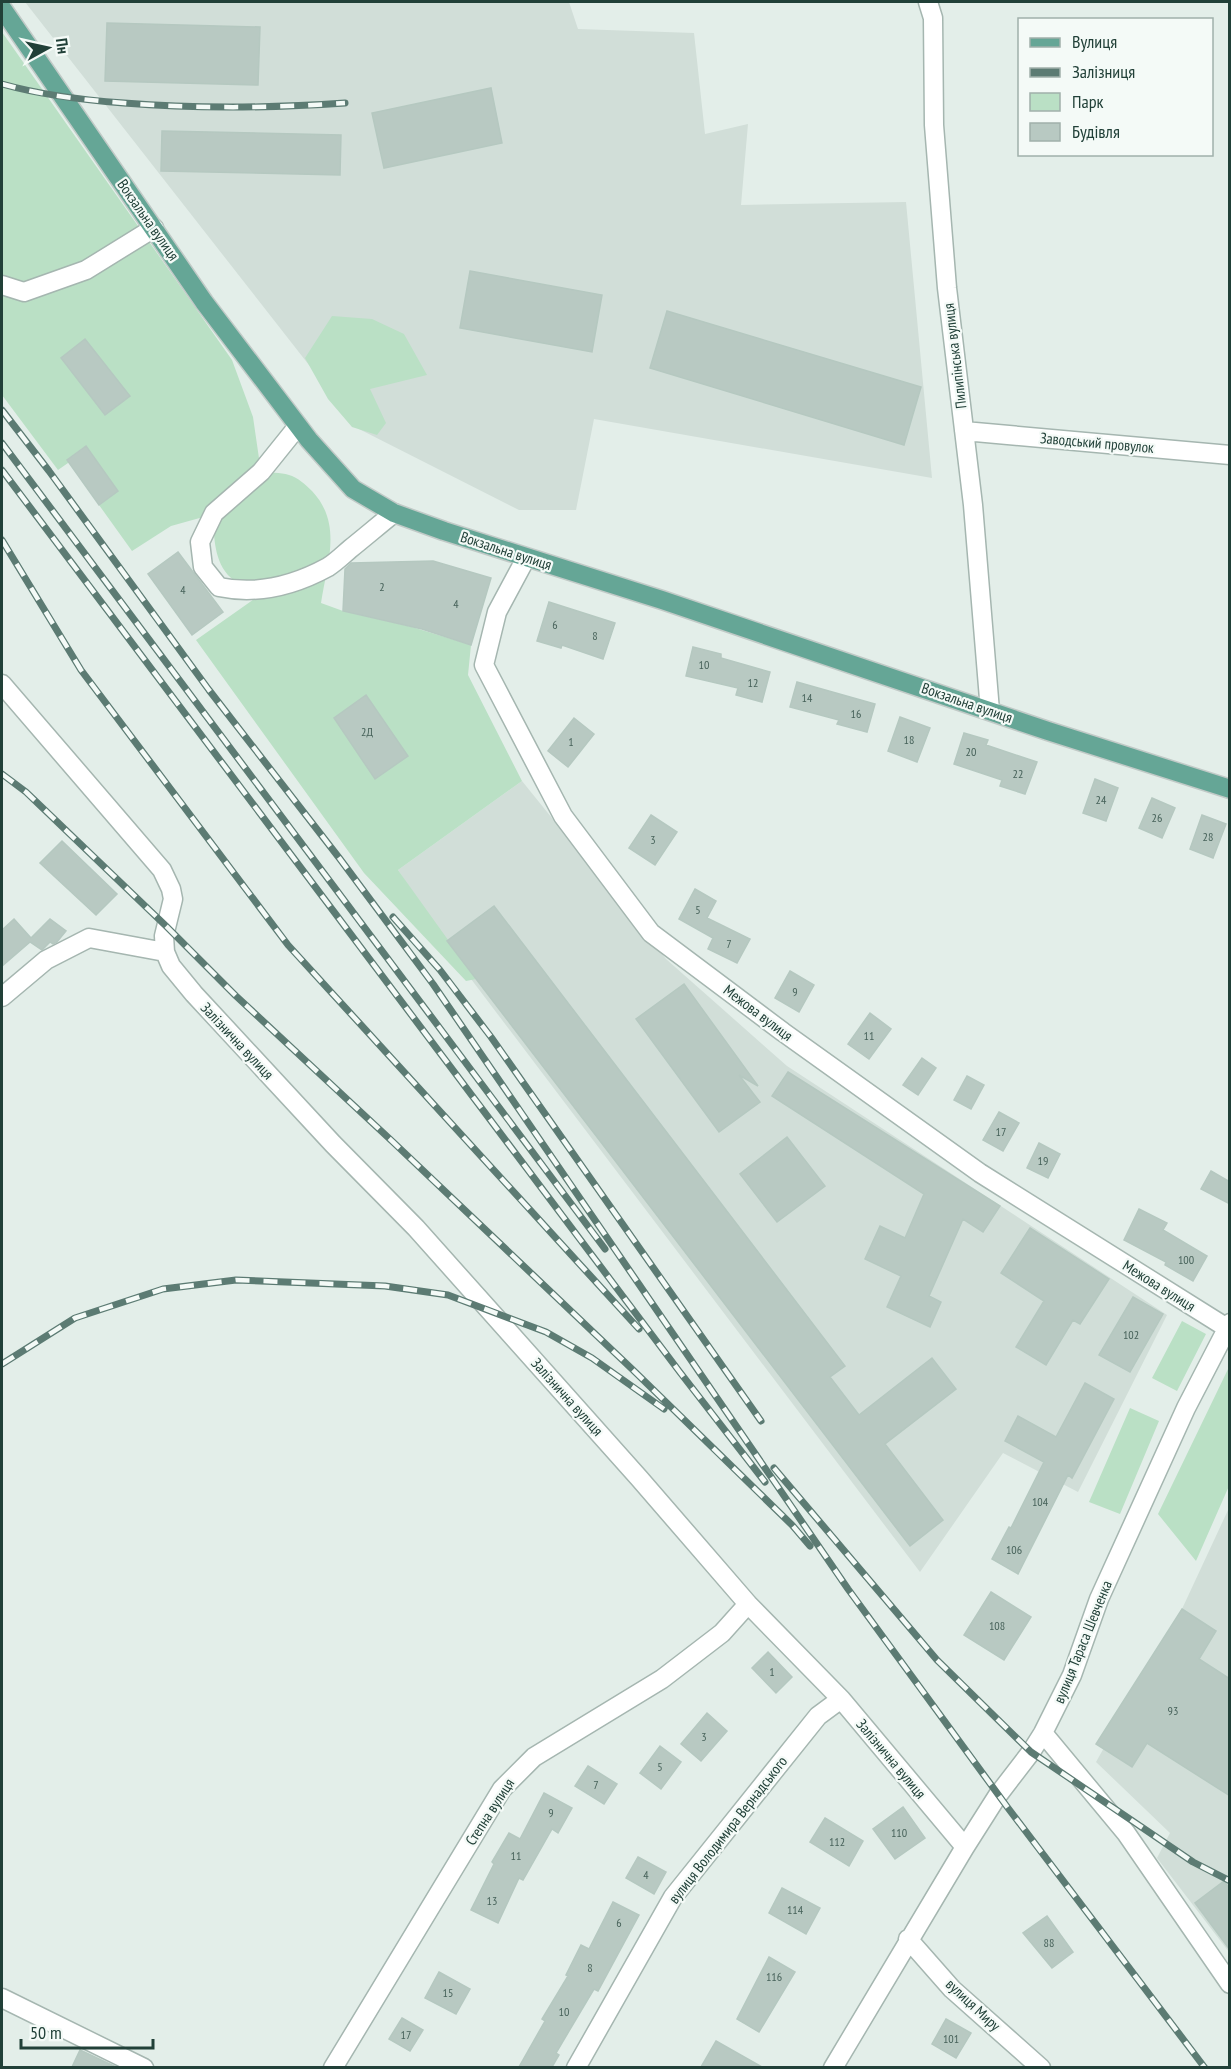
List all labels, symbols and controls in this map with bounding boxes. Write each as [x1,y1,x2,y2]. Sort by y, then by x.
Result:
north arrow [18,18,78,78]
legend [1018,18,1213,156]
text: Вулиця [1072,30,1117,53]
text: Пн [52,37,74,55]
text: Залізниця [1072,60,1135,83]
text: Парк [1072,90,1103,113]
text: Будівля [1072,120,1120,143]
street label: Вокзальна вулиця [113,175,183,264]
street label: Пилипінська вулиця [939,302,970,410]
street label: Заводський провулок [1039,428,1155,457]
street label: Вокзальна вулиця [458,527,554,574]
house number: 2 [379,579,385,594]
house number: 4 [180,582,186,597]
house number: 4 [453,596,459,611]
house number: 6 [552,617,558,632]
house number: 8 [592,628,598,643]
house number: 10 [699,657,709,672]
house number: 12 [748,675,758,690]
street label: Вокзальна вулиця [919,678,1015,727]
house number: 14 [802,690,813,705]
house number: 16 [851,706,861,721]
house number: 2Д [361,724,373,739]
house number: 18 [904,732,914,747]
house number: 1 [568,734,574,749]
house number: 20 [966,744,976,759]
house number: 22 [1013,766,1023,781]
house number: 24 [1096,792,1107,807]
house number: 26 [1152,810,1162,825]
house number: 28 [1203,829,1213,844]
house number: 3 [650,832,656,847]
house number: 5 [695,902,701,917]
house number: 7 [726,936,732,951]
street label: Межова вулиця [720,980,797,1045]
house number: 9 [792,984,798,999]
street label: Залізнична вулиця [197,998,278,1083]
house number: 11 [864,1028,874,1043]
house number: 17 [996,1124,1006,1139]
house number: 19 [1038,1153,1048,1168]
house number: 100 [1178,1252,1194,1267]
street label: Межова вулиця [1119,1256,1199,1315]
house number: 102 [1123,1327,1139,1342]
street label: Залізнична вулиця [527,1354,608,1440]
house number: 104 [1032,1494,1049,1509]
house number: 106 [1006,1542,1022,1557]
street label: вулиця Тараса Шевченка [1049,1578,1116,1706]
house number: 108 [989,1618,1005,1633]
house number: 1 [769,1664,775,1679]
house number: 93 [1168,1703,1178,1718]
street label: Залізнична вулиця [852,1715,930,1803]
house number: 3 [701,1729,707,1744]
street label: вулиця Володимира Вернадського [664,1752,791,1907]
house number: 5 [657,1759,663,1774]
street label: Степна вулиця [461,1775,518,1849]
house number: 7 [593,1777,599,1792]
house number: 9 [548,1805,554,1820]
house number: 110 [891,1825,907,1840]
house number: 112 [829,1834,845,1849]
house number: 11 [511,1848,521,1863]
house number: 4 [643,1867,649,1882]
house number: 13 [487,1893,497,1908]
house number: 114 [787,1902,804,1917]
house number: 6 [616,1915,622,1930]
house number: 88 [1044,1935,1054,1950]
house number: 8 [587,1960,593,1975]
house number: 116 [766,1969,782,1984]
street label: вулиця Миру [942,1975,1005,2035]
house number: 15 [443,1985,453,2000]
house number: 10 [559,2004,569,2019]
scale bar [21,2012,153,2050]
text: 50 m [30,2021,62,2044]
house number: 17 [401,2027,411,2042]
house number: 101 [943,2031,959,2046]

